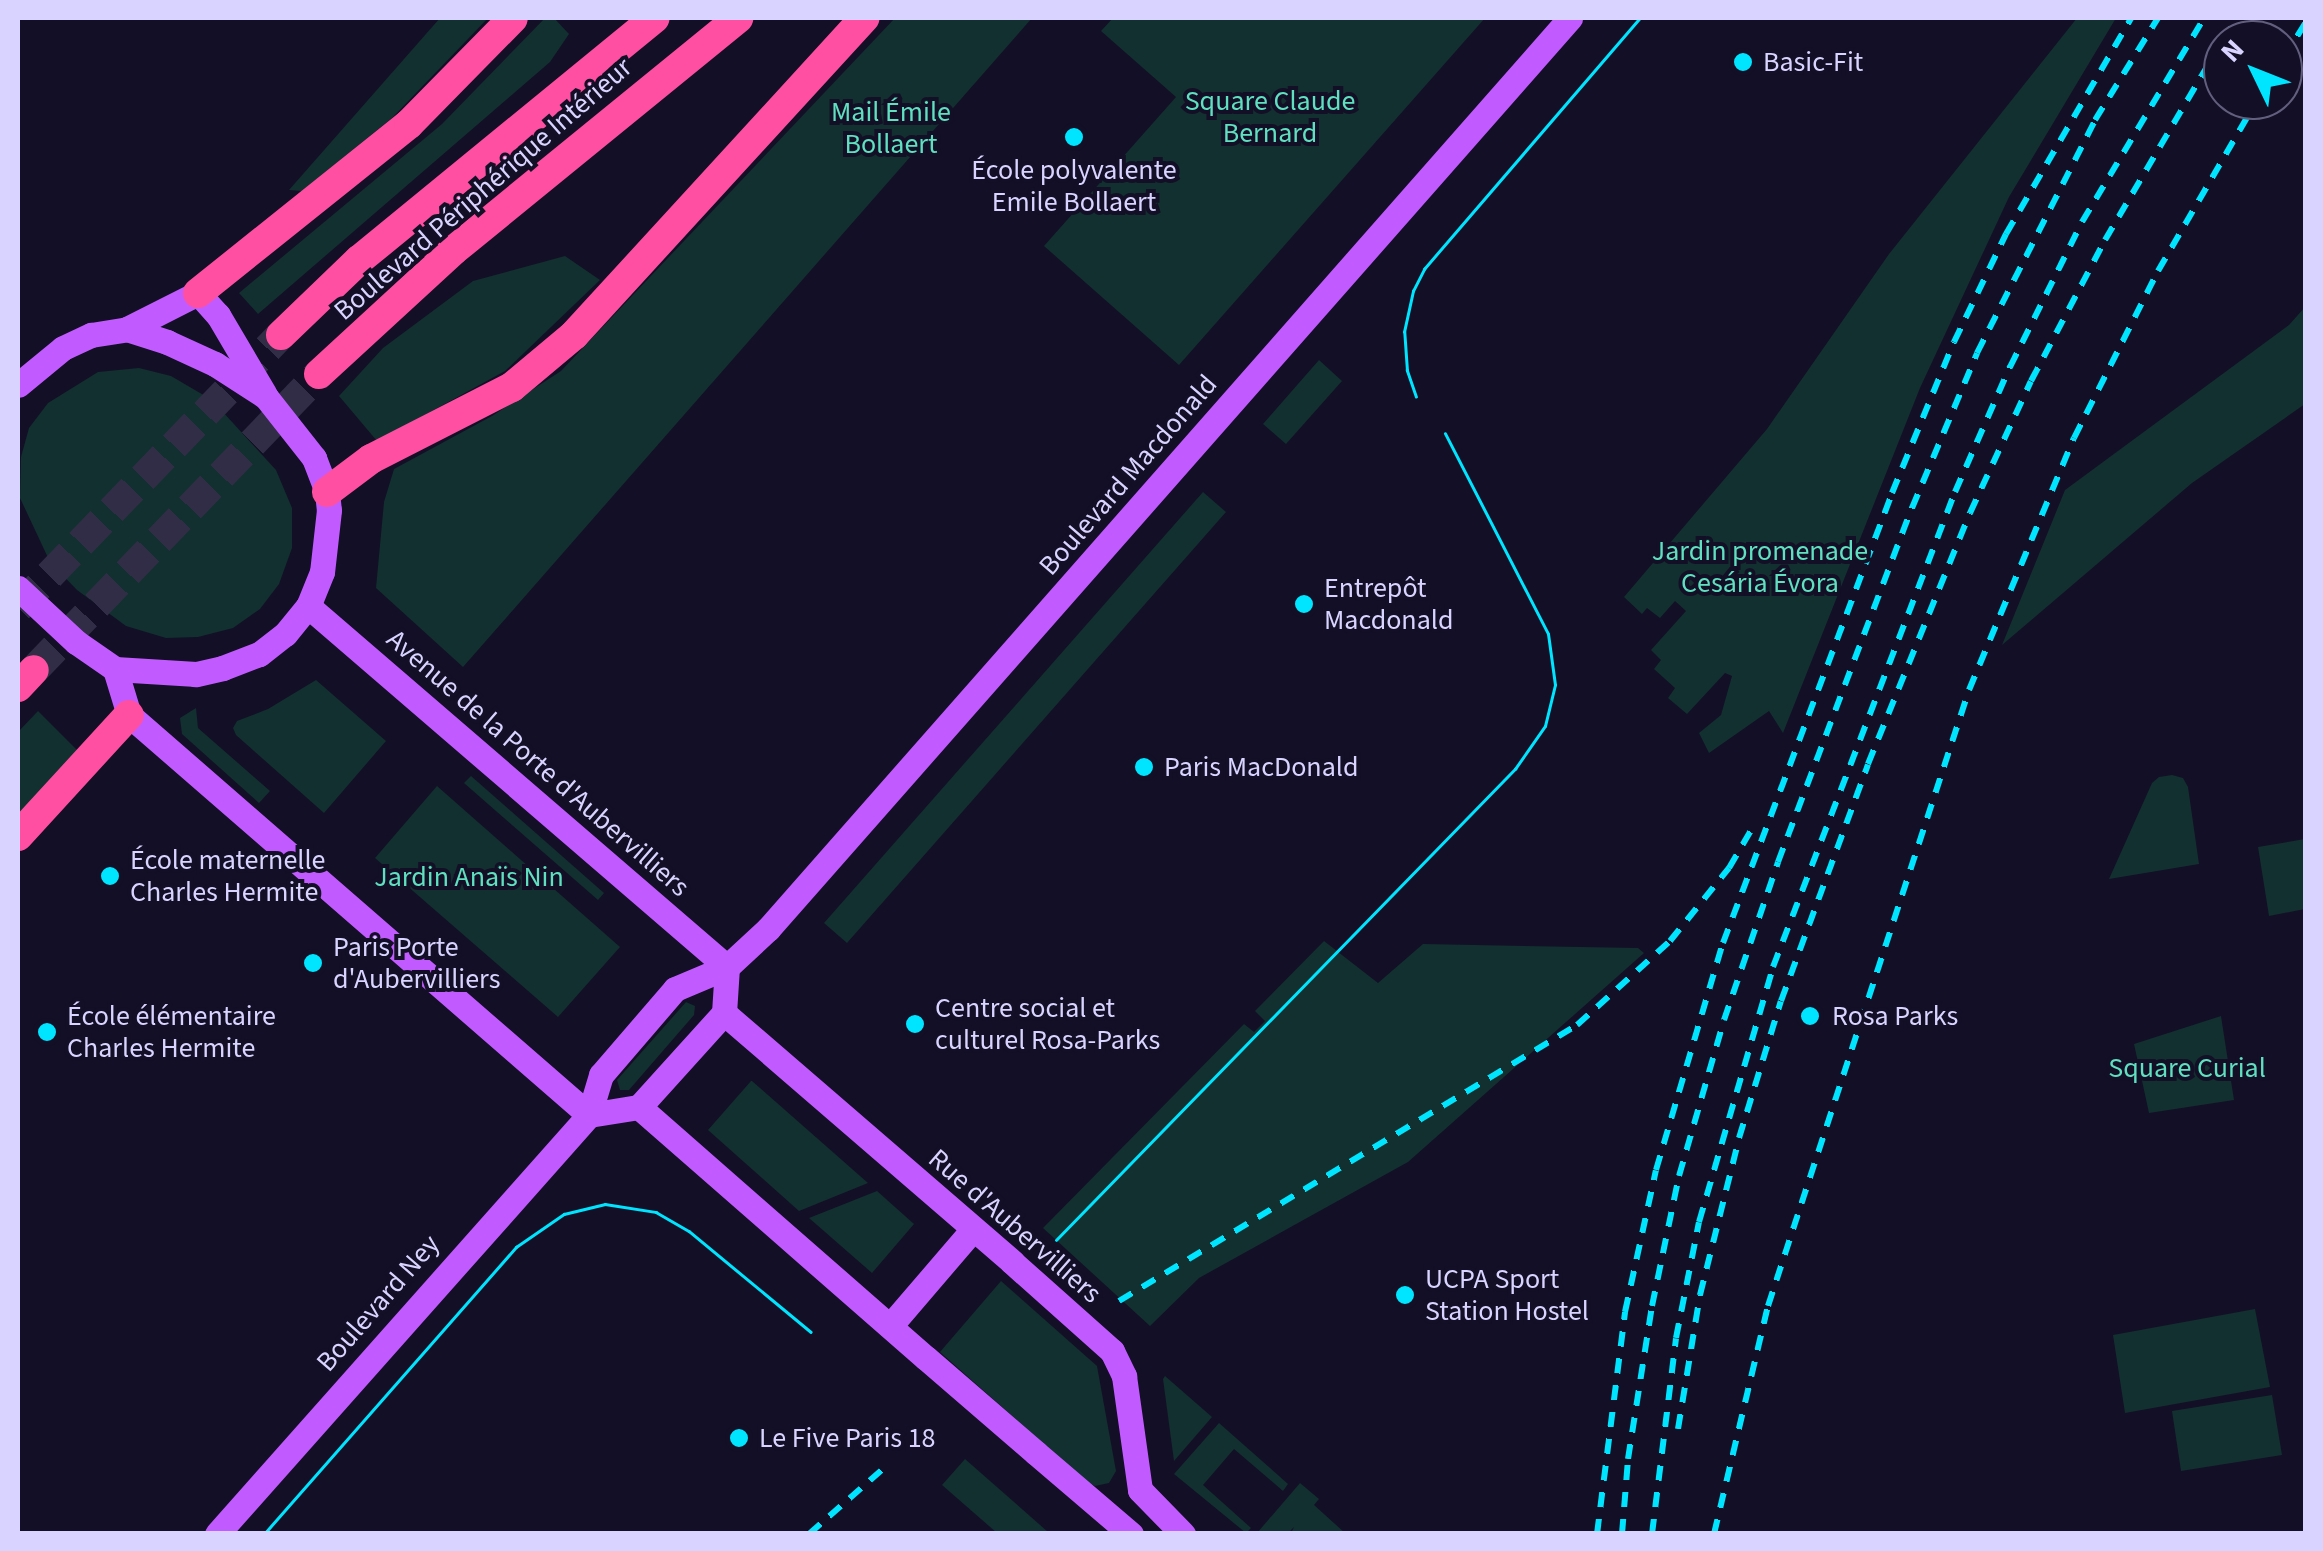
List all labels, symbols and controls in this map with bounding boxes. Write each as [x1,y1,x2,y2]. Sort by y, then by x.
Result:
north arrow [2203,20,2303,120]
text: N [2212,30,2254,71]
place label: Basic-Fit [1763,45,1863,79]
street label: Boulevard Périphérique Intérieur [327,51,639,327]
marker: Basic-Fit [1732,51,1754,73]
park label: Square Claude Bernard [1185,84,1355,150]
park label: Mail Émile Bollaert [831,95,951,161]
marker: École polyvalente Emile Bollaert [1063,126,1085,148]
place label: École polyvalente Emile Bollaert [971,153,1177,219]
street label: Boulevard Macdonald [1032,368,1224,582]
park label: Jardin promenade Cesária Évora [1652,534,1868,600]
place label: Entrepôt Macdonald [1324,571,1453,637]
marker: Entrepôt Macdonald [1293,593,1315,615]
street label: Avenue de la Porte d'Aubervilliers [380,622,696,904]
place label: Paris MacDonald [1164,750,1358,784]
marker: Paris MacDonald [1133,756,1155,778]
place label: École maternelle Charles Hermite [130,843,325,909]
park label: Jardin Anaïs Nin [374,860,564,894]
marker: École maternelle Charles Hermite [99,865,121,887]
place label: Paris Porte d'Aubervilliers [333,930,500,996]
marker: Paris Porte d'Aubervilliers [302,952,324,974]
place label: Centre social et culturel Rosa-Parks [935,991,1160,1057]
place label: École élémentaire Charles Hermite [67,999,276,1065]
place label: Rosa Parks [1832,999,1958,1033]
marker: Rosa Parks [1797,1003,1823,1029]
marker: Centre social et culturel Rosa-Parks [904,1013,926,1035]
marker: École élémentaire Charles Hermite [36,1021,58,1043]
park label: Square Curial [2108,1051,2266,1085]
street label: Rue d'Aubervilliers [922,1142,1108,1310]
street label: Boulevard Ney [309,1228,447,1378]
place label: UCPA Sport Station Hostel [1425,1262,1589,1328]
marker: UCPA Sport Station Hostel [1394,1284,1416,1306]
place label: Le Five Paris 18 [759,1421,935,1455]
marker: Le Five Paris 18 [728,1427,750,1449]

